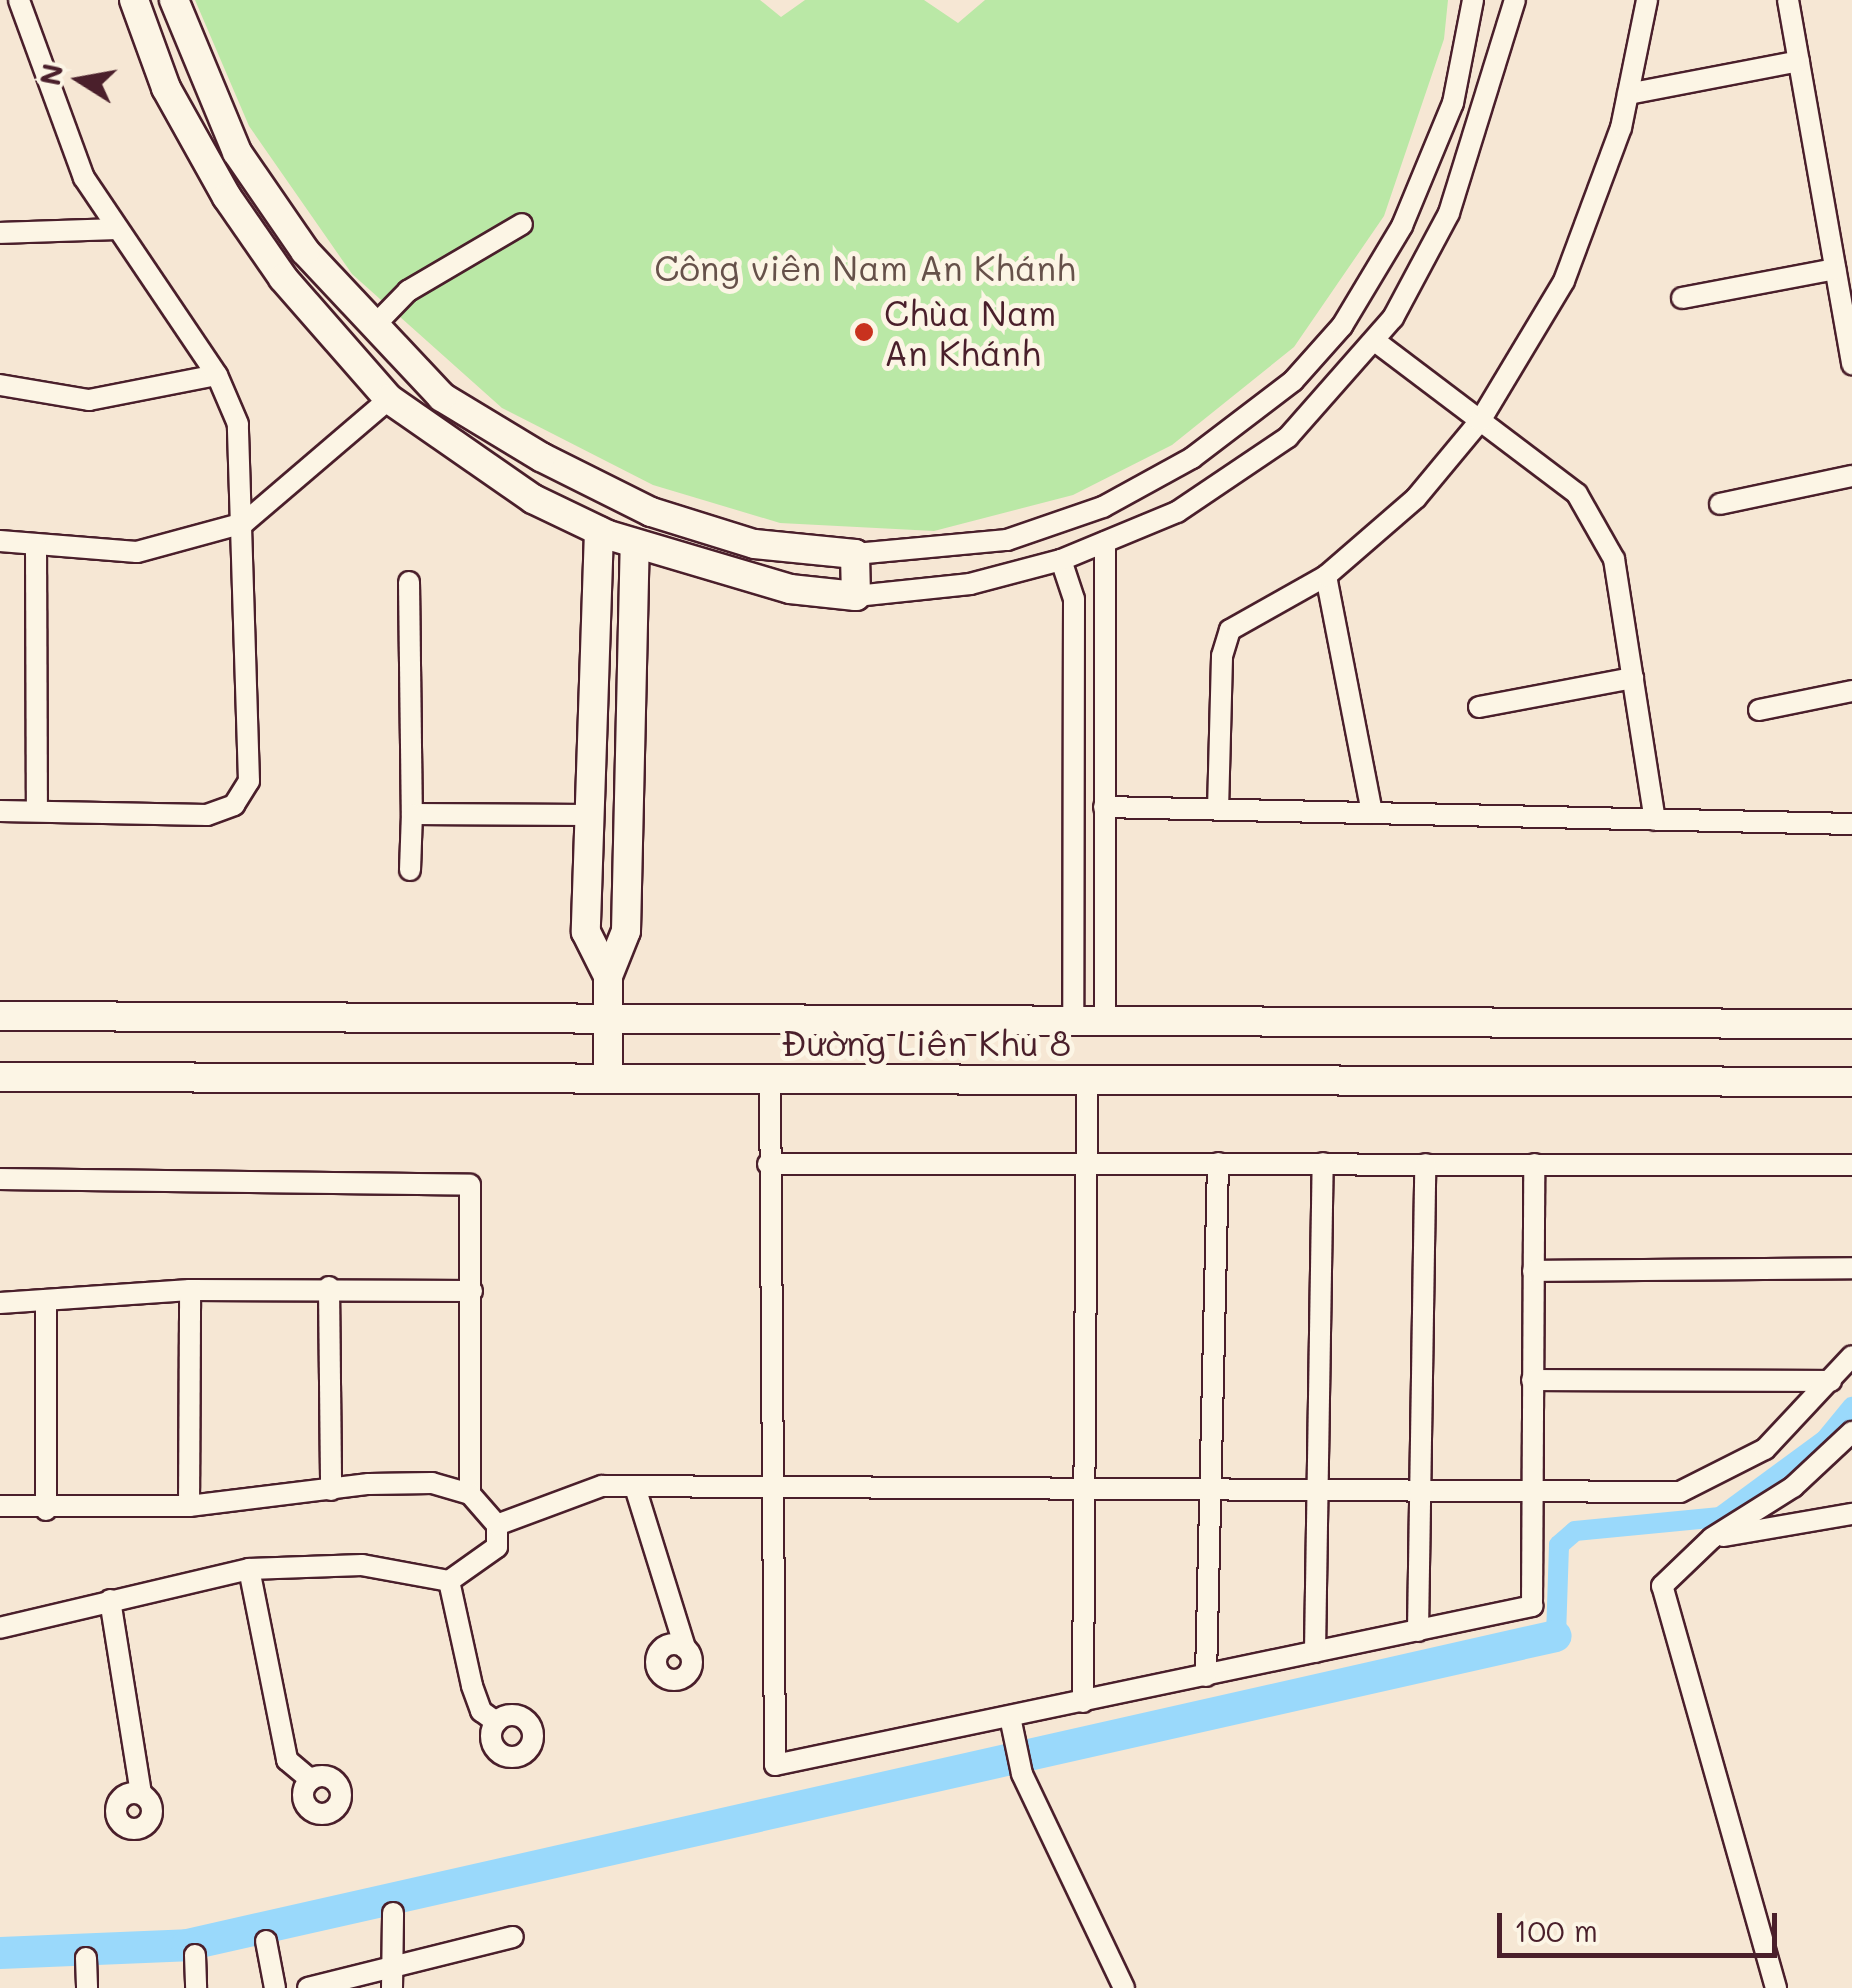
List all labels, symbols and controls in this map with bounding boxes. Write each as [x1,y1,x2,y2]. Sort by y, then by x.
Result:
north arrow [30,30,130,130]
text: N [31,60,70,88]
park label: Công viên Nam An Khánh [654,246,1076,288]
place label: Chùa Nam An Khánh [884,291,1056,373]
marker: Chùa Nam An Khánh [853,321,875,343]
street label: Đường Liên Khu 8 [781,1021,1071,1063]
scale bar [1502,1893,1782,1955]
text: 100 m [1514,1910,1598,1950]

